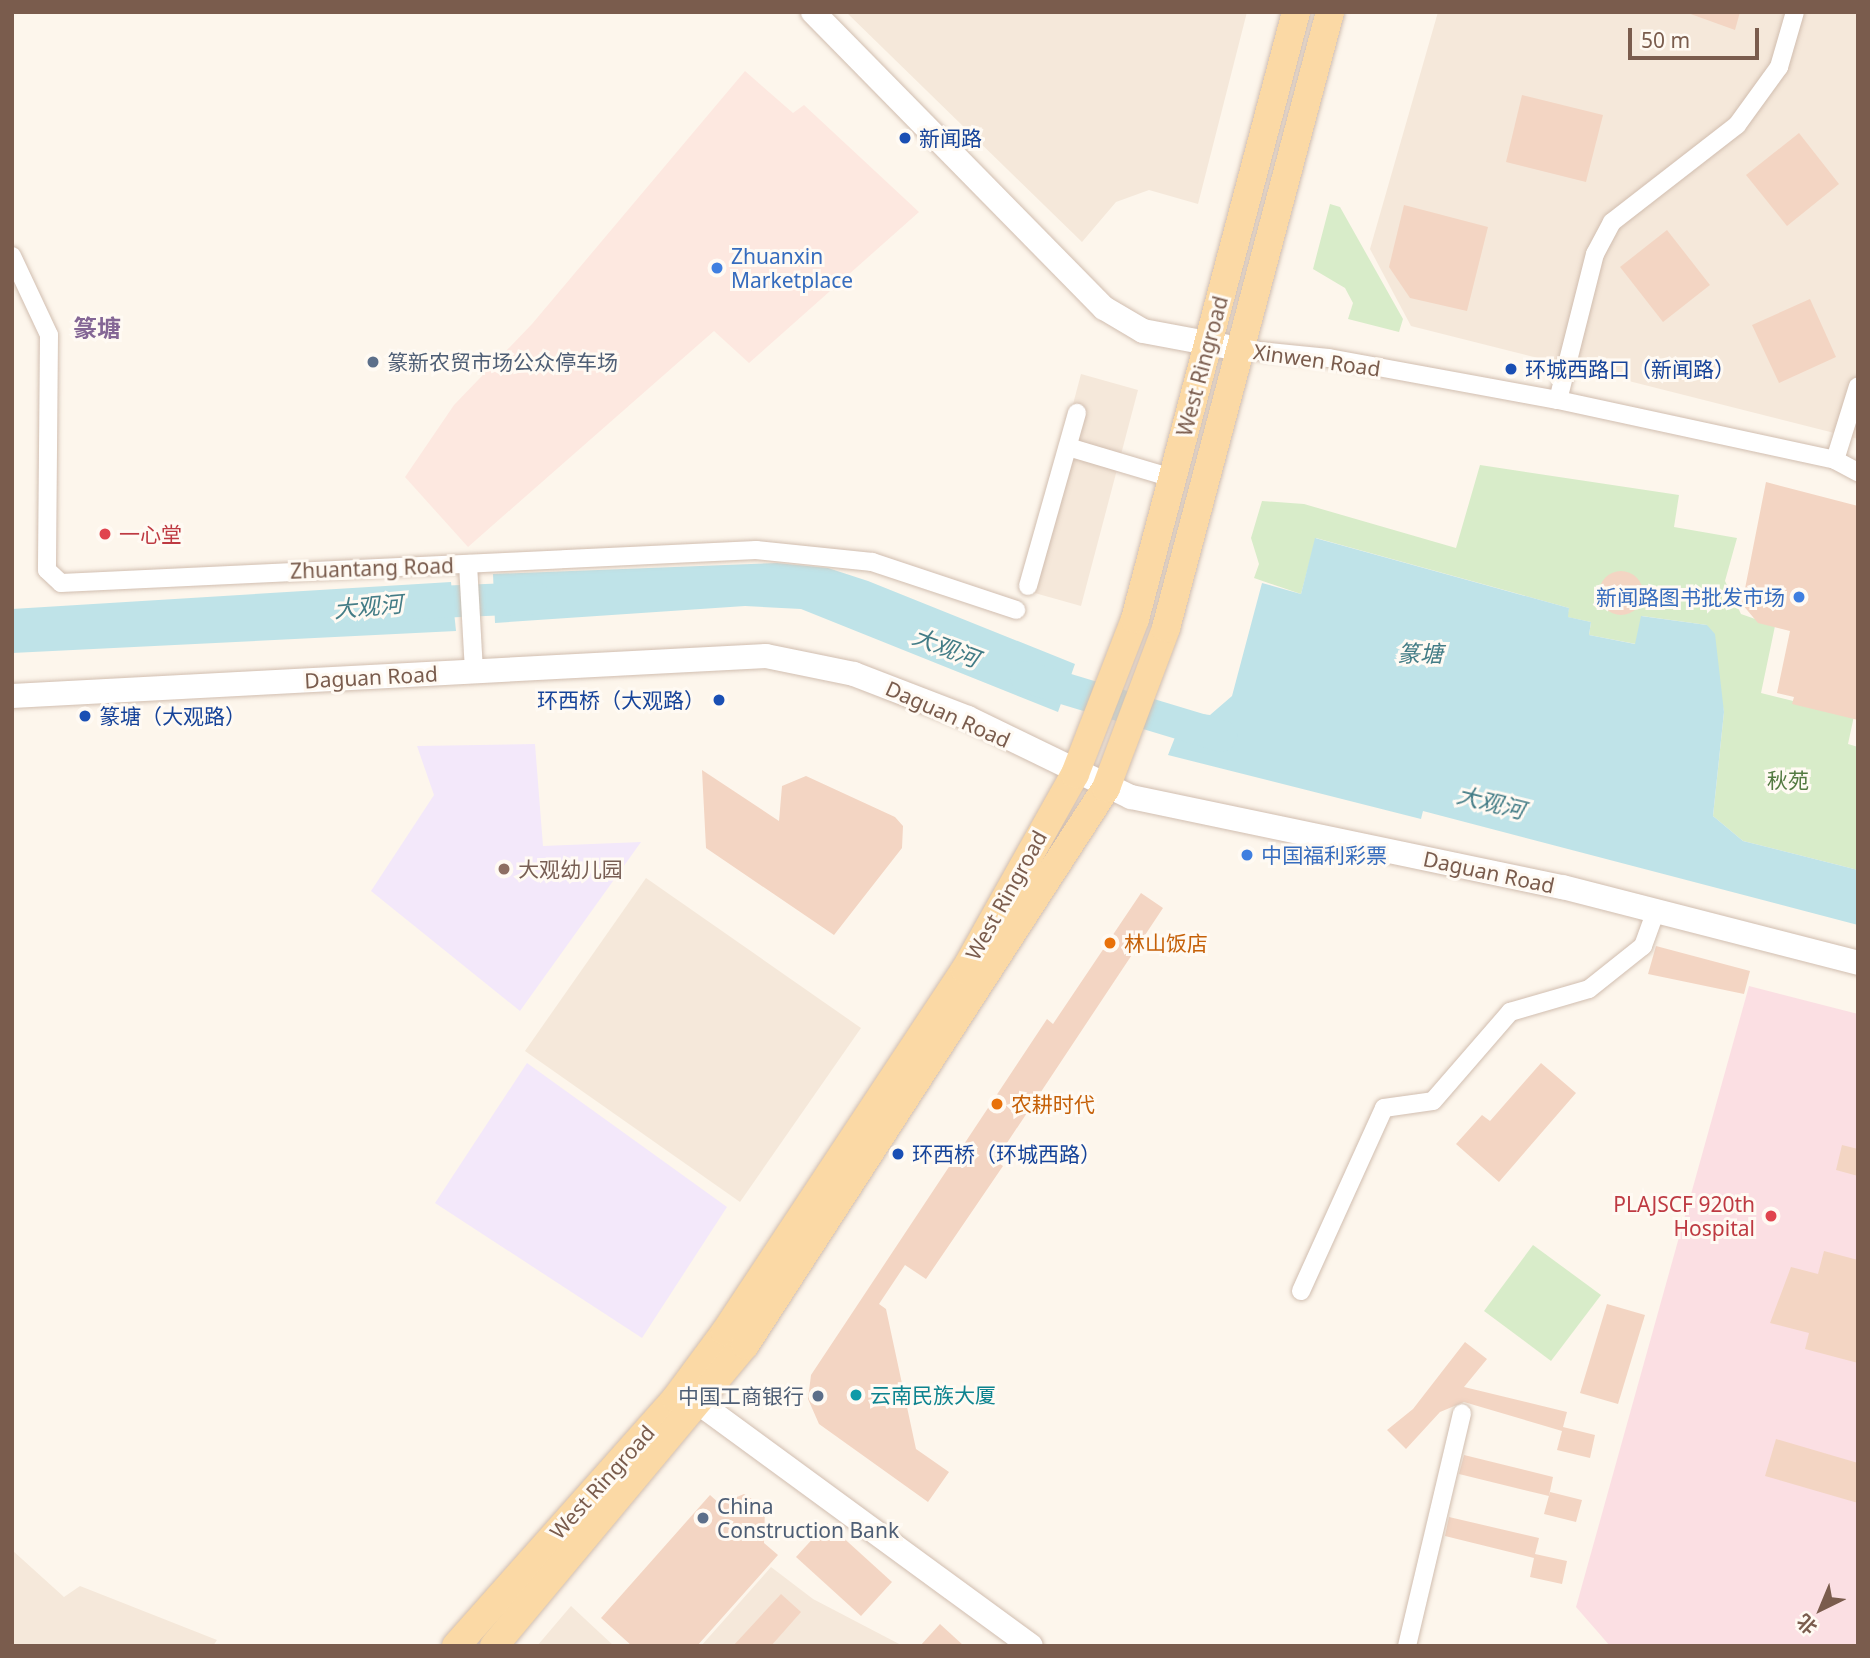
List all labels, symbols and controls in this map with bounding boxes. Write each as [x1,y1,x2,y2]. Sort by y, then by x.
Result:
scale bar [1632,14,1763,58]
text: 50 m [1641,26,1690,54]
place label: 新闻路 [919,125,982,151]
marker: 新闻路 [897,130,913,146]
place label: Zhuanxin Marketplace [731,243,853,293]
marker: Zhuanxin Marketplace [709,260,725,276]
street label: West Ringroad [1171,293,1233,439]
district label: 篆塘 [73,314,121,342]
street label: Xinwen Road [1252,339,1382,381]
place label: 篆新农贸市场公众停车场 [387,349,618,375]
marker: 篆新农贸市场公众停车场 [365,354,381,370]
place label: 环城西路口（新闻路） [1525,356,1735,382]
marker: 环城西路口（新闻路） [1503,361,1519,377]
place label: 一心堂 [119,521,182,547]
marker: 一心堂 [97,526,113,542]
street label: Zhuantang Road [290,553,454,583]
place label: 新闻路图书批发市场 [1596,584,1785,610]
water label: 大观河 [332,589,404,623]
marker: 新闻路图书批发市场 [1791,589,1807,605]
water label: 大观河 [909,622,983,672]
water label: 篆塘 [1397,639,1443,667]
street label: Daguan Road [304,661,438,693]
street label: Daguan Road [882,675,1014,753]
place label: 环西桥（大观路） [537,687,705,713]
marker: 环西桥（大观路） [711,692,727,708]
place label: 篆塘（大观路） [99,703,246,729]
marker: 篆塘（大观路） [77,708,93,724]
park label: 秋苑 [1767,767,1809,793]
water label: 大观河 [1454,780,1528,824]
street label: West Ringroad [960,826,1052,964]
place label: 中国福利彩票 [1261,842,1387,868]
street label: Daguan Road [1421,846,1557,898]
marker: 中国福利彩票 [1239,847,1255,863]
place label: 大观幼儿园 [518,856,623,882]
marker: 大观幼儿园 [496,861,512,877]
place label: 林山饭店 [1124,930,1208,956]
marker: 林山饭店 [1102,935,1118,951]
place label: 农耕时代 [1011,1091,1095,1117]
marker: 农耕时代 [989,1096,1005,1112]
place label: 环西桥（环城西路） [912,1141,1101,1167]
marker: 环西桥（环城西路） [890,1146,906,1162]
place label: PLAJSCF 920th Hospital [1613,1191,1755,1241]
marker: PLAJSCF 920th Hospital [1761,1206,1781,1226]
place label: 云南民族大厦 [870,1382,996,1408]
place label: 中国工商银行 [678,1383,804,1409]
marker: 云南民族大厦 [848,1387,864,1403]
marker: 中国工商银行 [810,1388,826,1404]
street label: West Ringroad [544,1420,660,1544]
place label: China Construction Bank [717,1493,899,1543]
marker: China Construction Bank [695,1510,711,1526]
north arrow [1786,1574,1856,1644]
text: 北 [1791,1608,1823,1640]

